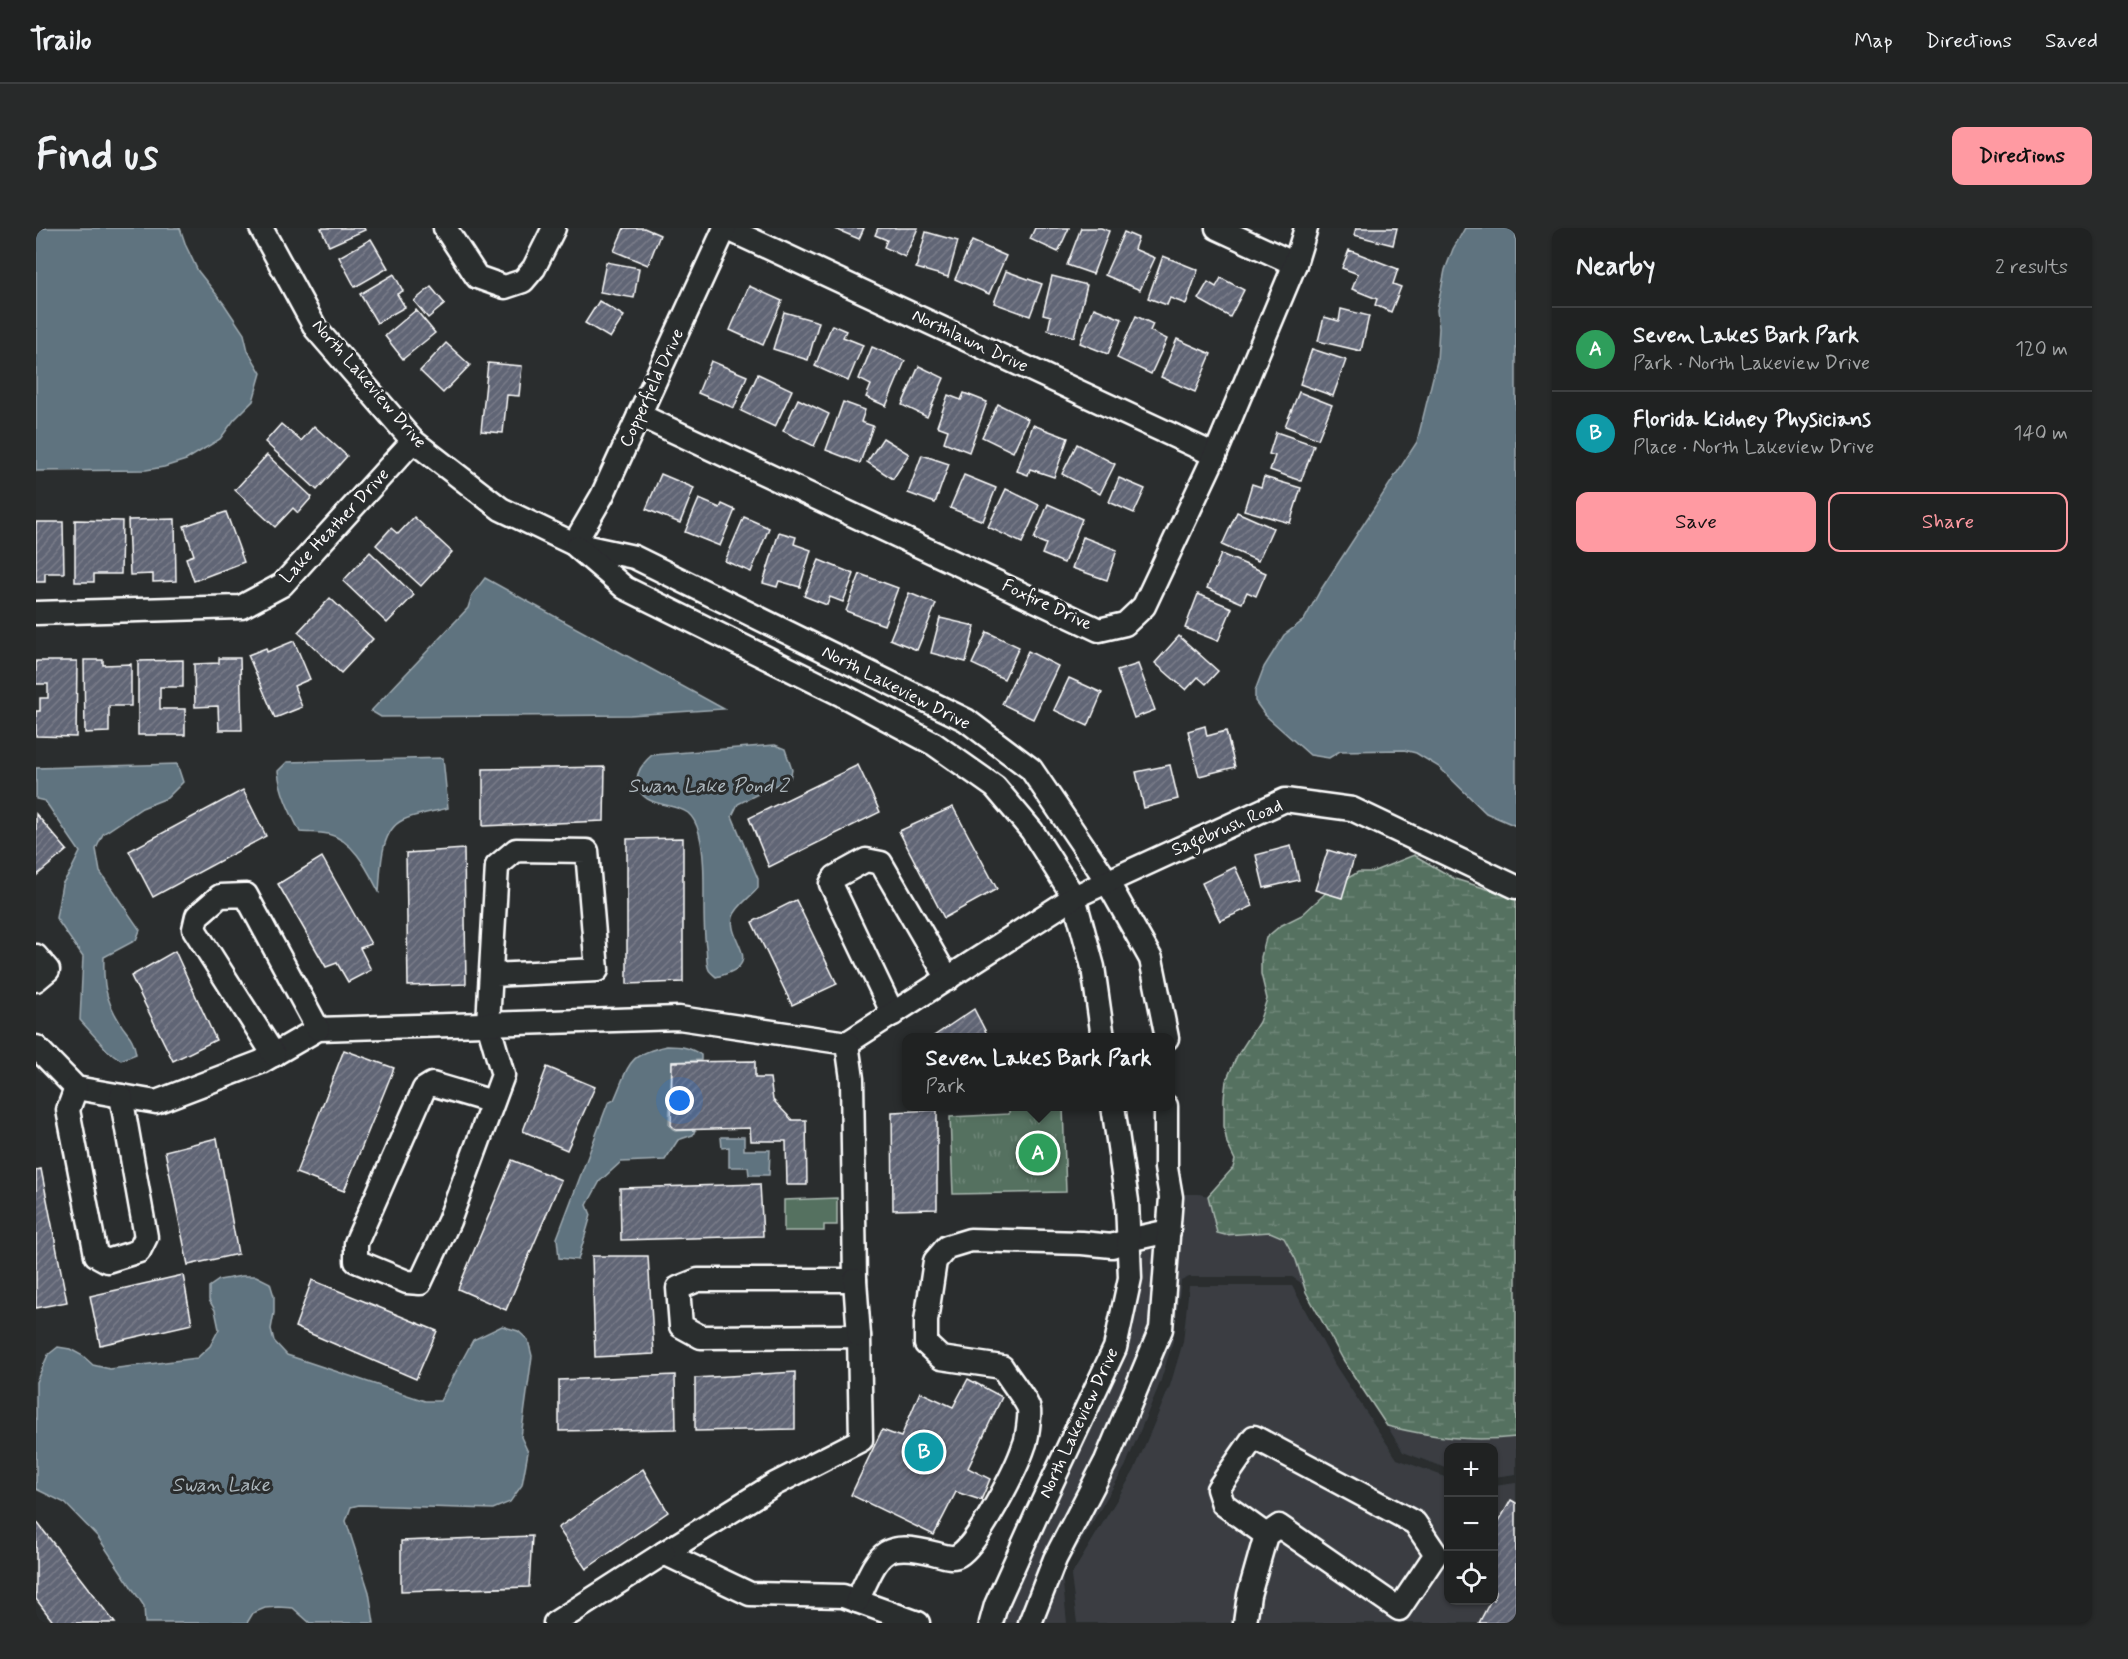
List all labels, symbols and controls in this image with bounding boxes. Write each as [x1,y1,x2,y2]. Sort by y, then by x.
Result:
text: Trailo [30,23,91,60]
text: Map [1854,27,1893,55]
text: Directions [1926,27,2012,55]
text: Saved [2045,27,2098,55]
button: Directions [1952,127,2092,185]
text: Find us [36,129,158,184]
text: Nearby [1576,250,1655,284]
text: 2 results [1995,254,2068,281]
street label: Northlawn Drive [908,304,1032,378]
street label: North Lakeview Drive [306,314,432,454]
text: Seven Lakes Bark Park [1633,322,1859,350]
street label: Copperfield Drive [614,325,690,451]
text: A [1589,336,1602,363]
text: 120 m [2015,336,2068,363]
text: Park · North Lakeview Drive [1633,350,1870,377]
text: Florida Kidney Physicians [1633,406,1871,434]
text: B [1589,420,1602,447]
text: 140 m [2014,420,2068,447]
text: Place · North Lakeview Drive [1633,434,1874,461]
street label: Lake Heather Drive [275,463,395,589]
button: Save [1576,492,1816,552]
button: Share [1828,492,2068,552]
street label: Foxfire Drive [998,574,1096,636]
street label: North Lakeview Drive [818,640,974,736]
water label: Swan Lake Pond 2 [628,773,791,800]
street label: Sagebrush Road [1168,794,1287,864]
popup [902,1033,1175,1111]
text: Seven Lakes Bark Park [926,1045,1151,1073]
text: Park [926,1073,965,1100]
your location [665,1086,694,1115]
pin: A [1018,1130,1058,1176]
street label: North Lakeview Drive [1034,1344,1124,1502]
pin: B [904,1430,944,1474]
map controls [1444,1443,1498,1605]
button: + [1444,1443,1498,1497]
water label: Swan Lake [172,1472,271,1499]
button: − [1444,1497,1498,1551]
button: locate [1444,1551,1498,1605]

